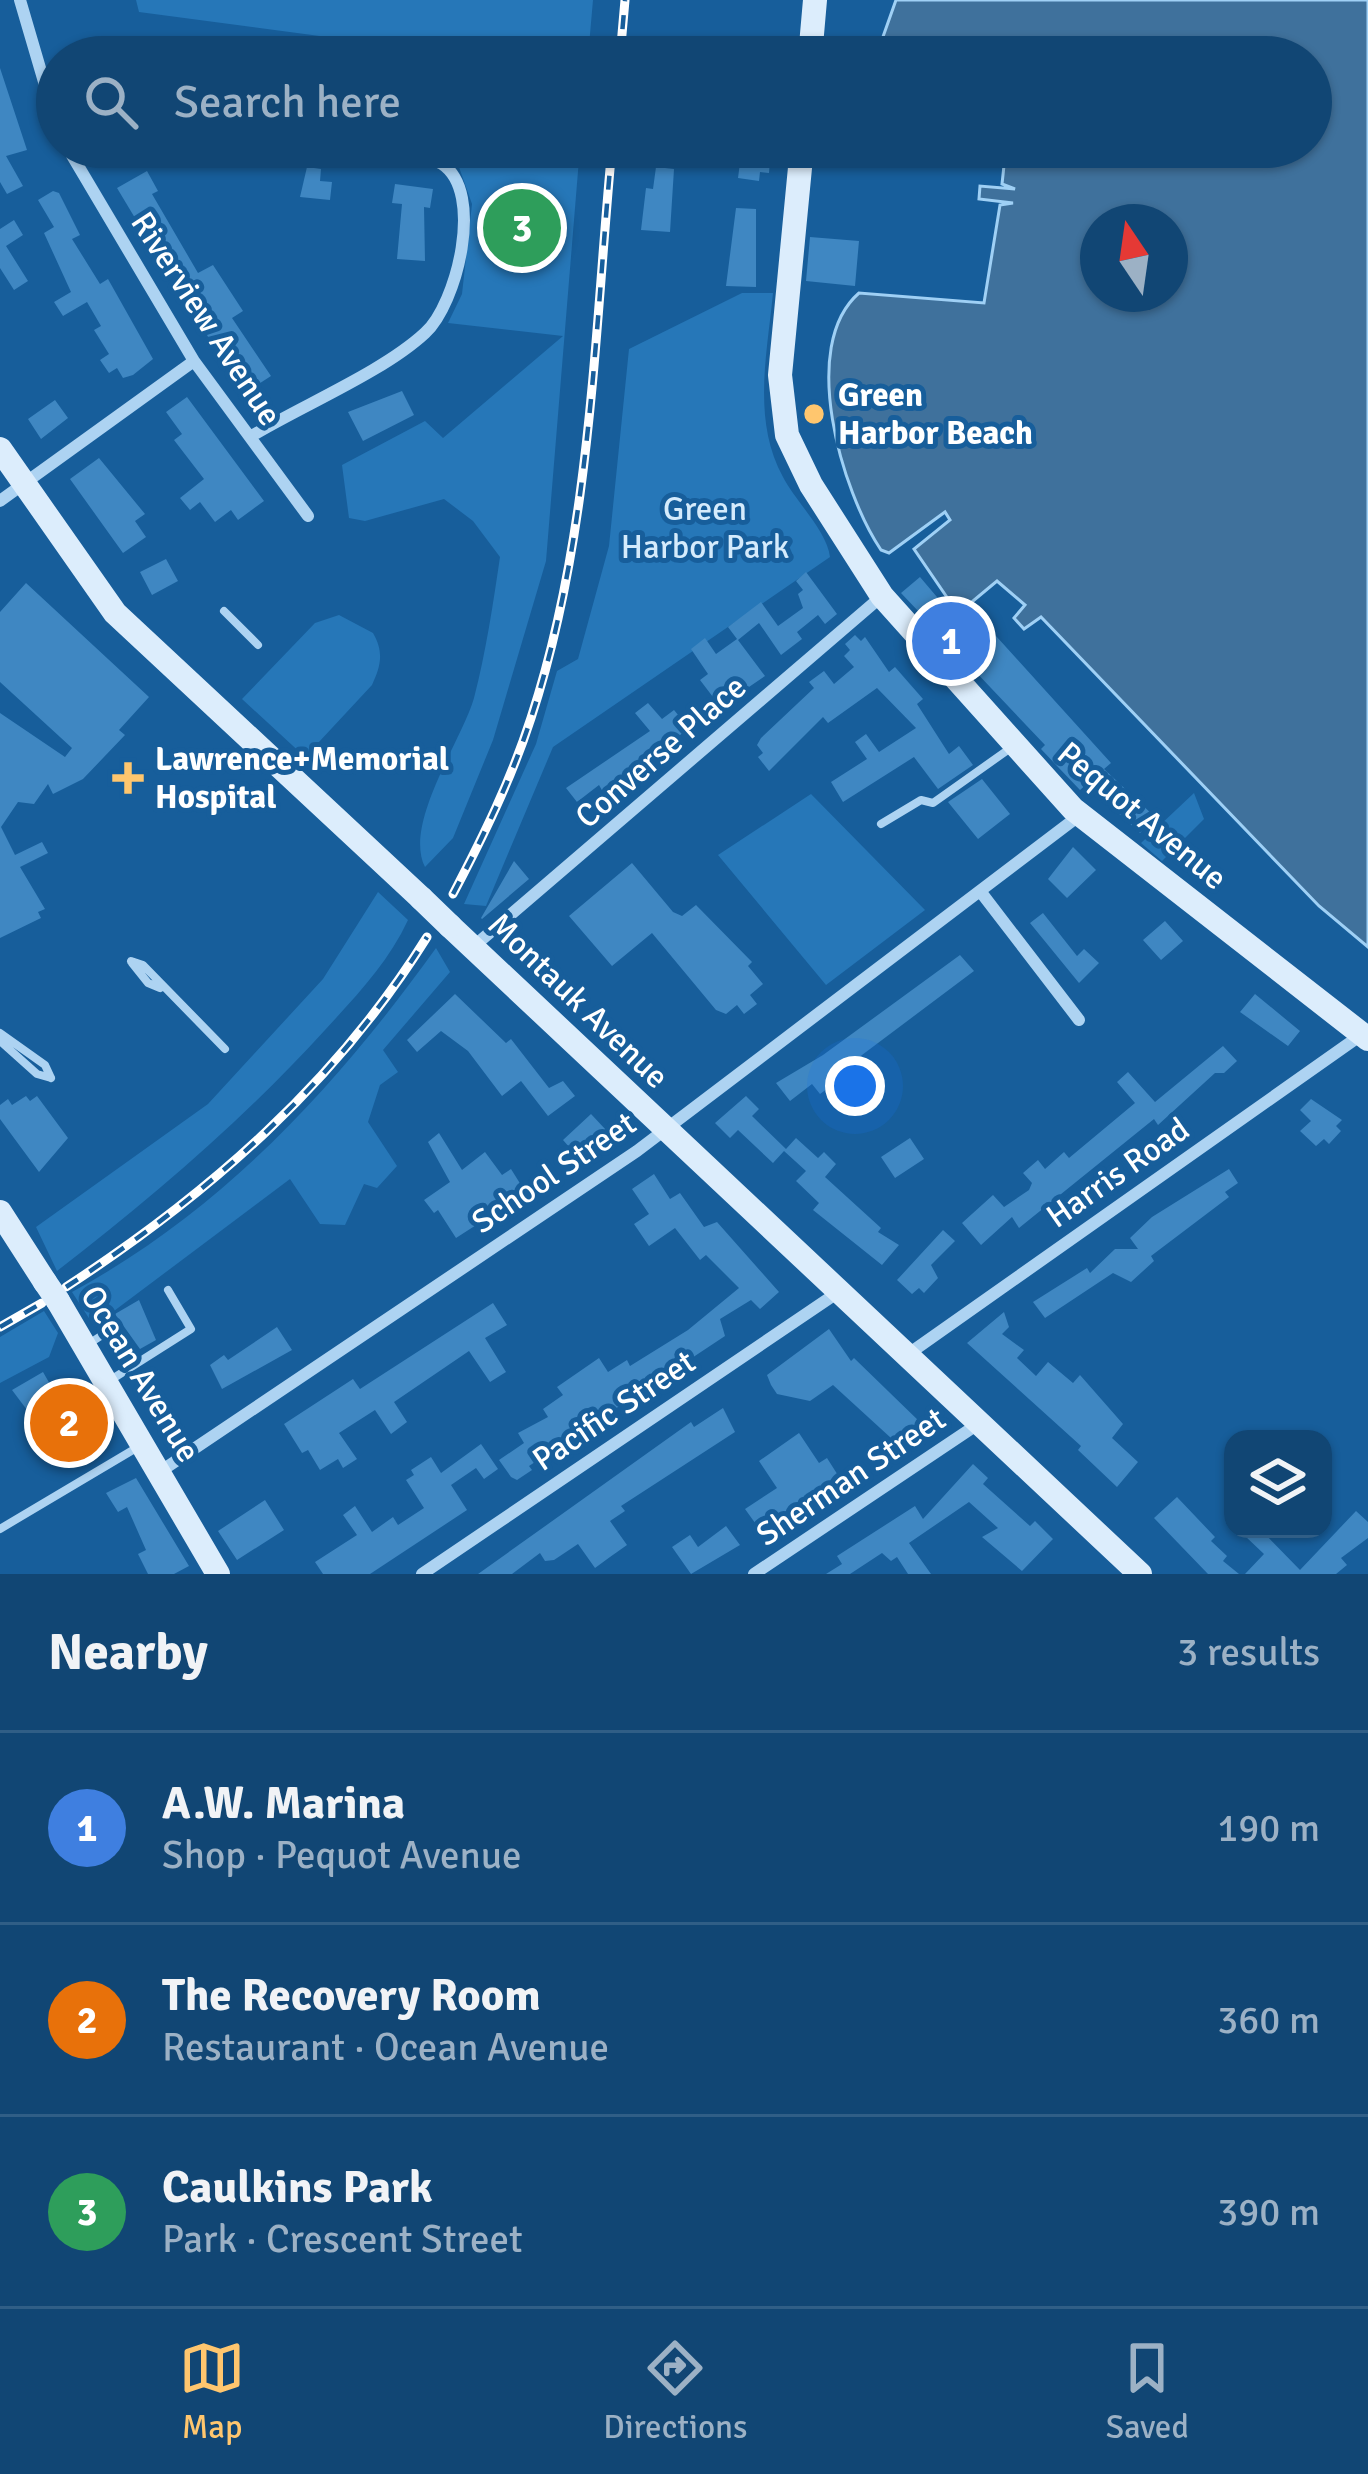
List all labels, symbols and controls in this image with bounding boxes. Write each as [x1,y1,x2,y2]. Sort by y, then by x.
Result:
search box [36,36,1332,168]
icon: search [78,69,144,135]
text: Search here [174,75,401,130]
pin: 3 [483,183,561,273]
street label: Riverview Avenue [122,204,290,434]
north arrow [1080,204,1188,312]
place label: Green Harbor Beach [838,375,1033,454]
marker: Green Harbor Beach [801,401,827,427]
park label: Green Harbor Park [621,489,789,568]
pin: 1 [912,596,990,686]
street label: Converse Place [567,667,755,837]
street label: Pequot Avenue [1049,733,1235,899]
place label: Lawrence+Memorial Hospital [155,739,449,818]
marker: Lawrence+Memorial Hospital [112,762,144,794]
street label: Montauk Avenue [479,905,677,1097]
your location [825,1056,885,1116]
street label: School Street [464,1103,644,1243]
street label: Harris Road [1039,1109,1197,1237]
street label: Ocean Avenue [71,1278,209,1470]
street label: Pacific Street [525,1342,703,1480]
pin: 2 [30,1378,108,1468]
street label: Sherman Street [749,1399,953,1555]
map controls [1224,1430,1332,1538]
button: layers [1224,1430,1332,1538]
text: Nearby [48,1621,208,1684]
text: 3 results [1177,1628,1320,1676]
text: A.W. Marina [162,1776,405,1831]
text: 1 [76,1804,98,1852]
text: 190 m [1217,1804,1320,1852]
text: Shop · Pequot Avenue [162,1831,521,1879]
text: The Recovery Room [162,1968,541,2023]
text: 2 [76,1996,98,2044]
text: 360 m [1217,1996,1320,2044]
text: Restaurant · Ocean Avenue [162,2023,609,2071]
text: Caulkins Park [162,2160,432,2215]
text: 3 [76,2188,98,2236]
text: 390 m [1217,2188,1320,2236]
text: Park · Crescent Street [162,2215,523,2263]
tab: Map [179,2335,245,2448]
tab: Directions [603,2335,748,2448]
tab: Saved [1106,2335,1189,2448]

